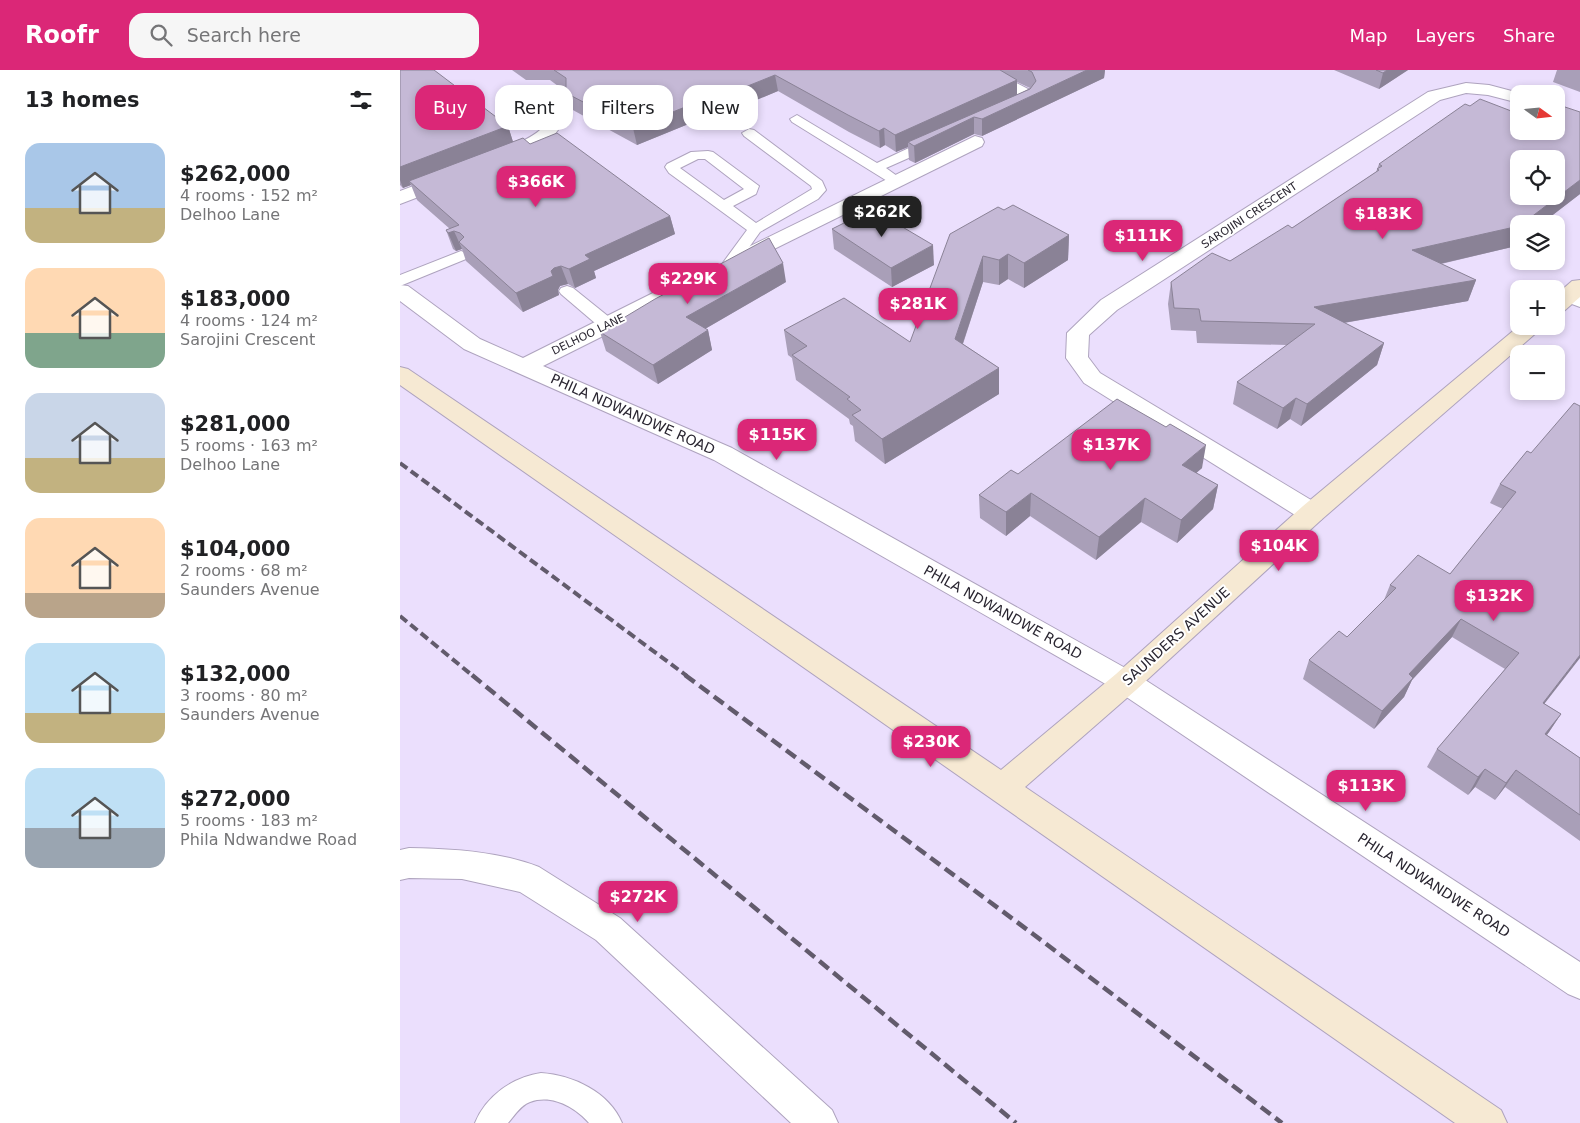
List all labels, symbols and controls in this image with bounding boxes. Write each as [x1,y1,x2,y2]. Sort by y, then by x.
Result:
search box [129,13,479,58]
text: Roofr [25,21,99,49]
icon: search [147,21,175,49]
text: Search here [187,24,301,46]
text: Map [1349,25,1387,46]
text: Layers [1415,25,1475,46]
text: Share [1503,25,1555,46]
chip: Buy [415,85,485,130]
chip: Rent [495,85,573,130]
chip: Filters [583,85,673,130]
chip: New [683,85,758,130]
north arrow [1510,85,1565,140]
map controls [1510,85,1565,400]
icon: filters [347,86,375,114]
text: 13 homes [25,88,140,112]
button: locate [1510,150,1565,205]
text: $262,000 [180,162,290,186]
icon: home [65,163,125,223]
pin: $366K [501,166,571,208]
text: $366K [508,172,564,191]
street label: SAROJINI CRESCENT [1199,180,1300,251]
text: 4 rooms · 152 m² [180,186,318,205]
pin: $262K [847,196,917,238]
pin: $183K [1348,198,1418,240]
text: $262K [854,202,910,221]
text: $183K [1355,204,1411,223]
text: Delhoo Lane [180,205,280,224]
button: layers [1510,215,1565,270]
pin: $111K [1108,220,1178,262]
text: $111K [1115,226,1171,245]
pin: $229K [653,262,723,305]
text: $229K [660,269,716,288]
button: + [1510,280,1565,335]
text: $183,000 [180,287,290,311]
icon: home [65,288,125,348]
pin: $281K [883,288,953,330]
text: $281K [890,294,946,313]
text: 4 rooms · 124 m² [180,311,318,330]
street label: DELHOO LANE [550,311,627,358]
text: Sarojini Crescent [180,330,315,349]
button: − [1510,345,1565,400]
street label: PHILA NDWANDWE ROAD [548,370,718,458]
text: $281,000 [180,412,290,436]
icon: home [65,413,125,473]
pin: $115K [742,418,812,461]
text: $115K [749,425,805,444]
pin: $137K [1076,428,1146,471]
text: $137K [1083,435,1139,454]
text: 5 rooms · 163 m² [180,436,318,455]
text: Delhoo Lane [180,455,280,474]
pin: $104K [1244,530,1314,572]
text: $104K [1251,536,1307,555]
text: $104,000 [180,537,290,561]
icon: home [65,538,125,598]
text: 2 rooms · 68 m² [180,561,308,580]
street label: PHILA NDWANDWE ROAD [921,562,1085,662]
text: Saunders Avenue [180,580,320,599]
pin: $132K [1459,580,1529,622]
street label: SAUNDERS AVENUE [1119,584,1233,688]
text: $132K [1466,586,1522,605]
text: $132,000 [180,662,290,686]
icon: home [65,663,125,723]
text: 3 rooms · 80 m² [180,686,308,705]
text: Saunders Avenue [180,705,320,724]
pin: $230K [896,726,966,768]
text: $230K [903,732,959,751]
pin: $113K [1331,770,1401,812]
text: $113K [1338,776,1394,795]
text: $272,000 [180,787,290,811]
icon: home [65,788,125,848]
text: 5 rooms · 183 m² [180,811,318,830]
text: Phila Ndwandwe Road [180,830,357,849]
street label: PHILA NDWANDWE ROAD [1355,830,1513,940]
pin: $272K [603,880,673,923]
text: $272K [610,887,666,906]

